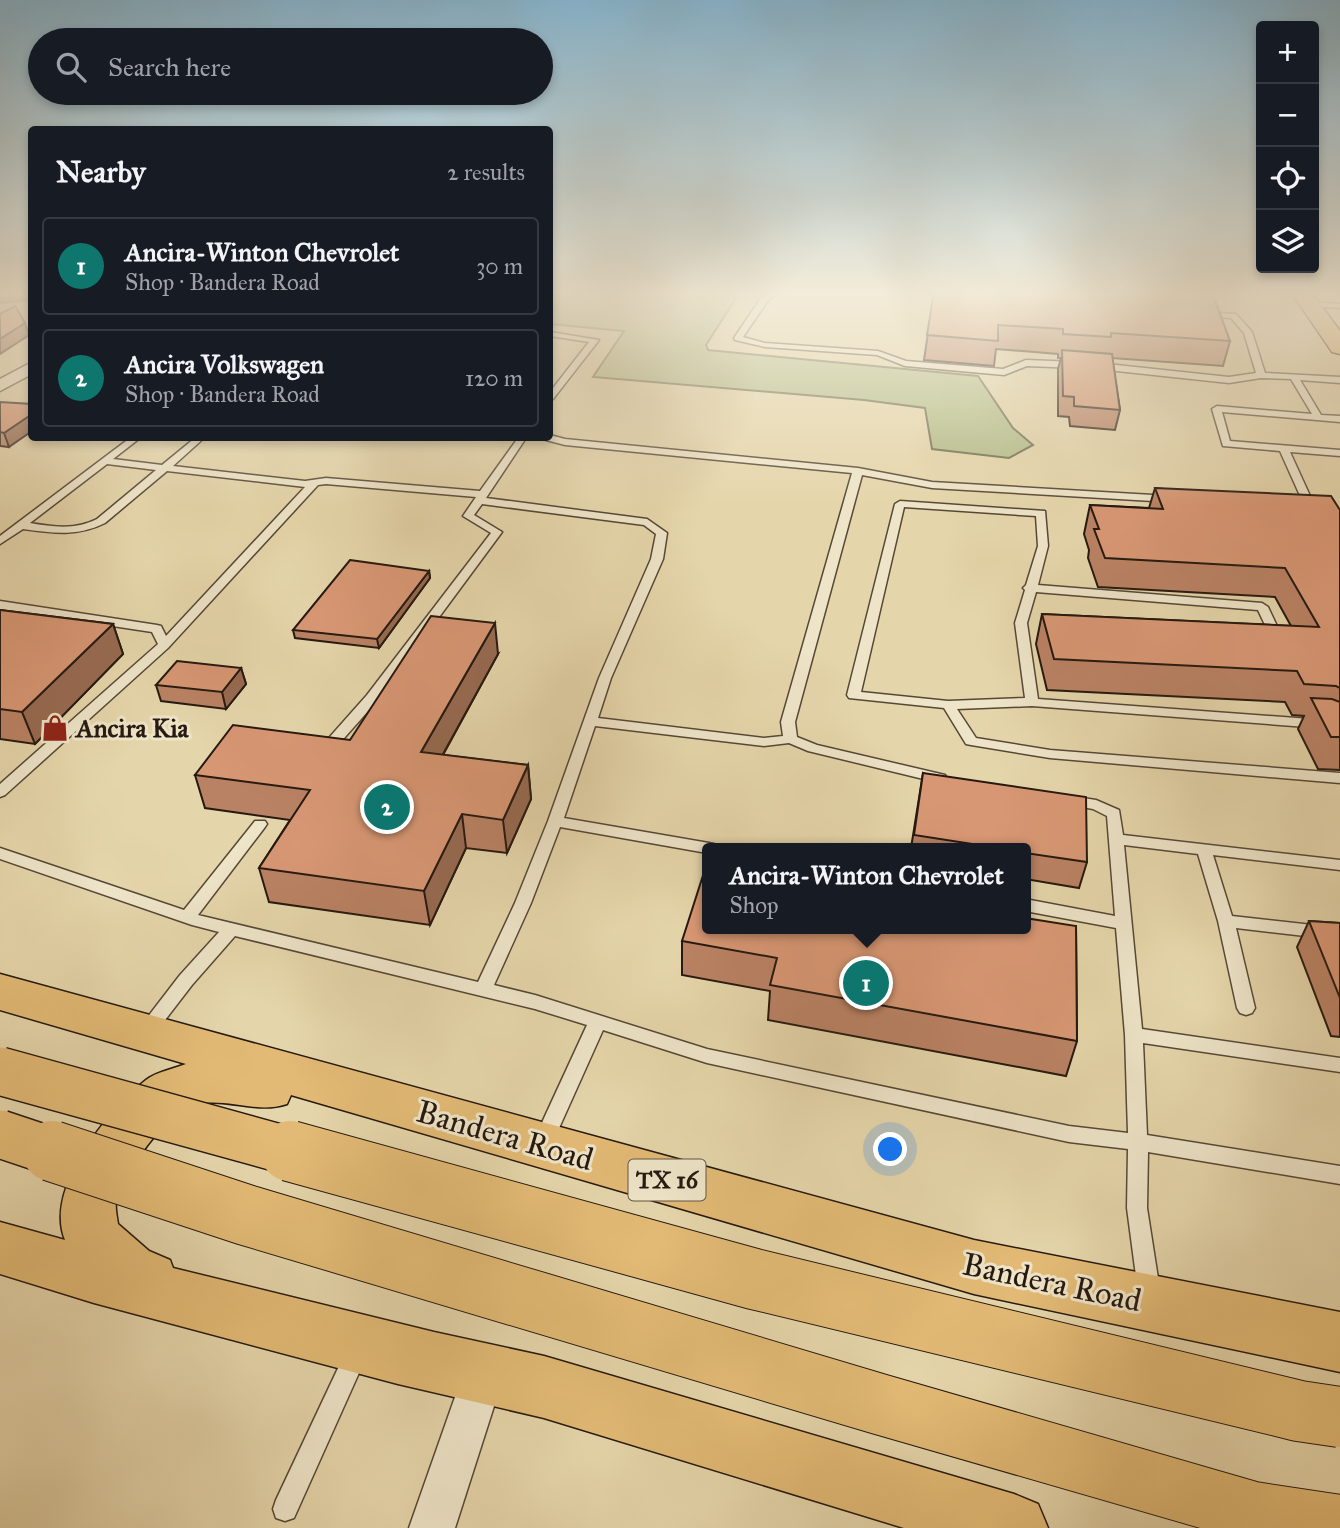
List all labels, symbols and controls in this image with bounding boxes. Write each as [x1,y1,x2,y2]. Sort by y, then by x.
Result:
map controls [1256,21,1319,273]
button: + [1256,21,1319,84]
search box [28,28,553,105]
icon: search [52,48,90,86]
text: Search here [108,51,231,83]
button: − [1256,84,1319,147]
button: locate [1256,147,1319,210]
text: Nearby [56,154,146,190]
text: 2 results [447,158,525,186]
button: layers [1256,210,1319,273]
text: Ancira-Winton Chevrolet [125,236,399,268]
text: 1 [76,252,86,280]
text: 30 m [476,252,523,280]
text: Shop · Bandera Road [125,268,320,296]
text: Ancira Volkswagen [125,348,324,380]
text: 2 [75,364,87,392]
text: 120 m [465,364,523,392]
text: Shop · Bandera Road [125,380,320,408]
place label: Ancira Kia [74,712,190,744]
shop icon: Ancira Kia [40,713,70,743]
pin: 2 [364,781,410,833]
popup [702,843,1031,934]
text: Ancira-Winton Chevrolet [729,859,1004,891]
text: Shop [729,891,779,919]
pin: 1 [843,957,889,1009]
street label: Bandera Road [412,1092,598,1179]
your location [873,1132,907,1166]
road number: TX 16 [628,1160,706,1200]
street label: Bandera Road [959,1244,1145,1320]

